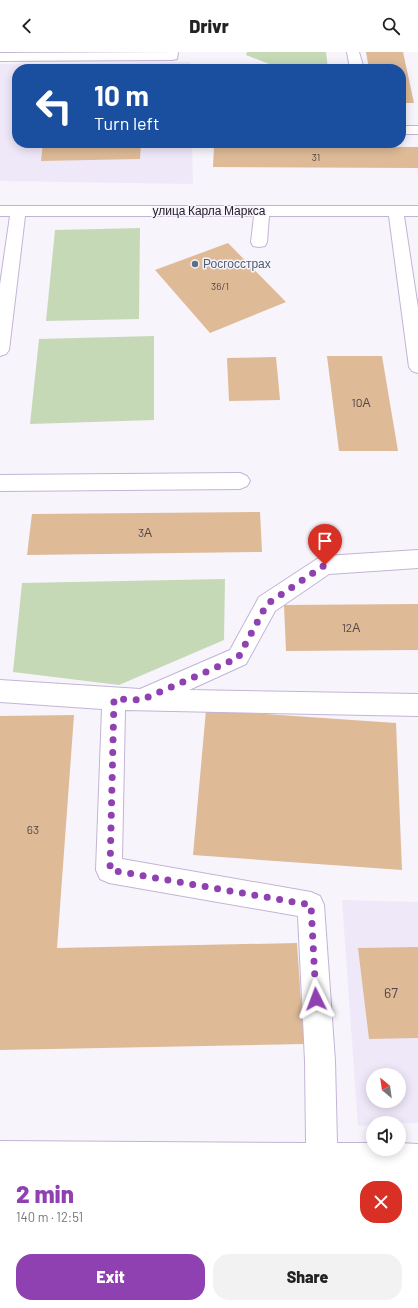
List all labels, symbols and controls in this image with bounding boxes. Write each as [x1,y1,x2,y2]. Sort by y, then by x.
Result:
icon: back [16,15,38,37]
text: Drivr [189,15,229,37]
icon: search [380,15,402,37]
text: 10 m [94,78,149,112]
icon: left [28,80,80,132]
text: Turn left [94,112,160,134]
house number: 31 [312,151,320,163]
street label: улица Карла Маркса [153,203,266,218]
place label: Росгосстрах [203,256,271,271]
marker: Росгосстрах [190,259,200,269]
house number: 36/1 [211,280,229,292]
house number: 10А [352,395,370,409]
pin [308,524,342,565]
house number: 3А [138,525,152,539]
icon: arrive [314,530,336,552]
house number: 12А [342,620,360,634]
house number: 63 [27,822,39,836]
position arrow [295,978,337,1020]
house number: 67 [384,984,398,1001]
north arrow [366,1068,406,1108]
map controls [366,1068,406,1156]
button: sound [366,1116,406,1156]
text: 2 min [16,1179,74,1208]
button: close [360,1181,402,1223]
text: 140 m · 12:51 [16,1209,83,1225]
button: Exit [16,1254,205,1300]
button: Share [213,1254,402,1300]

